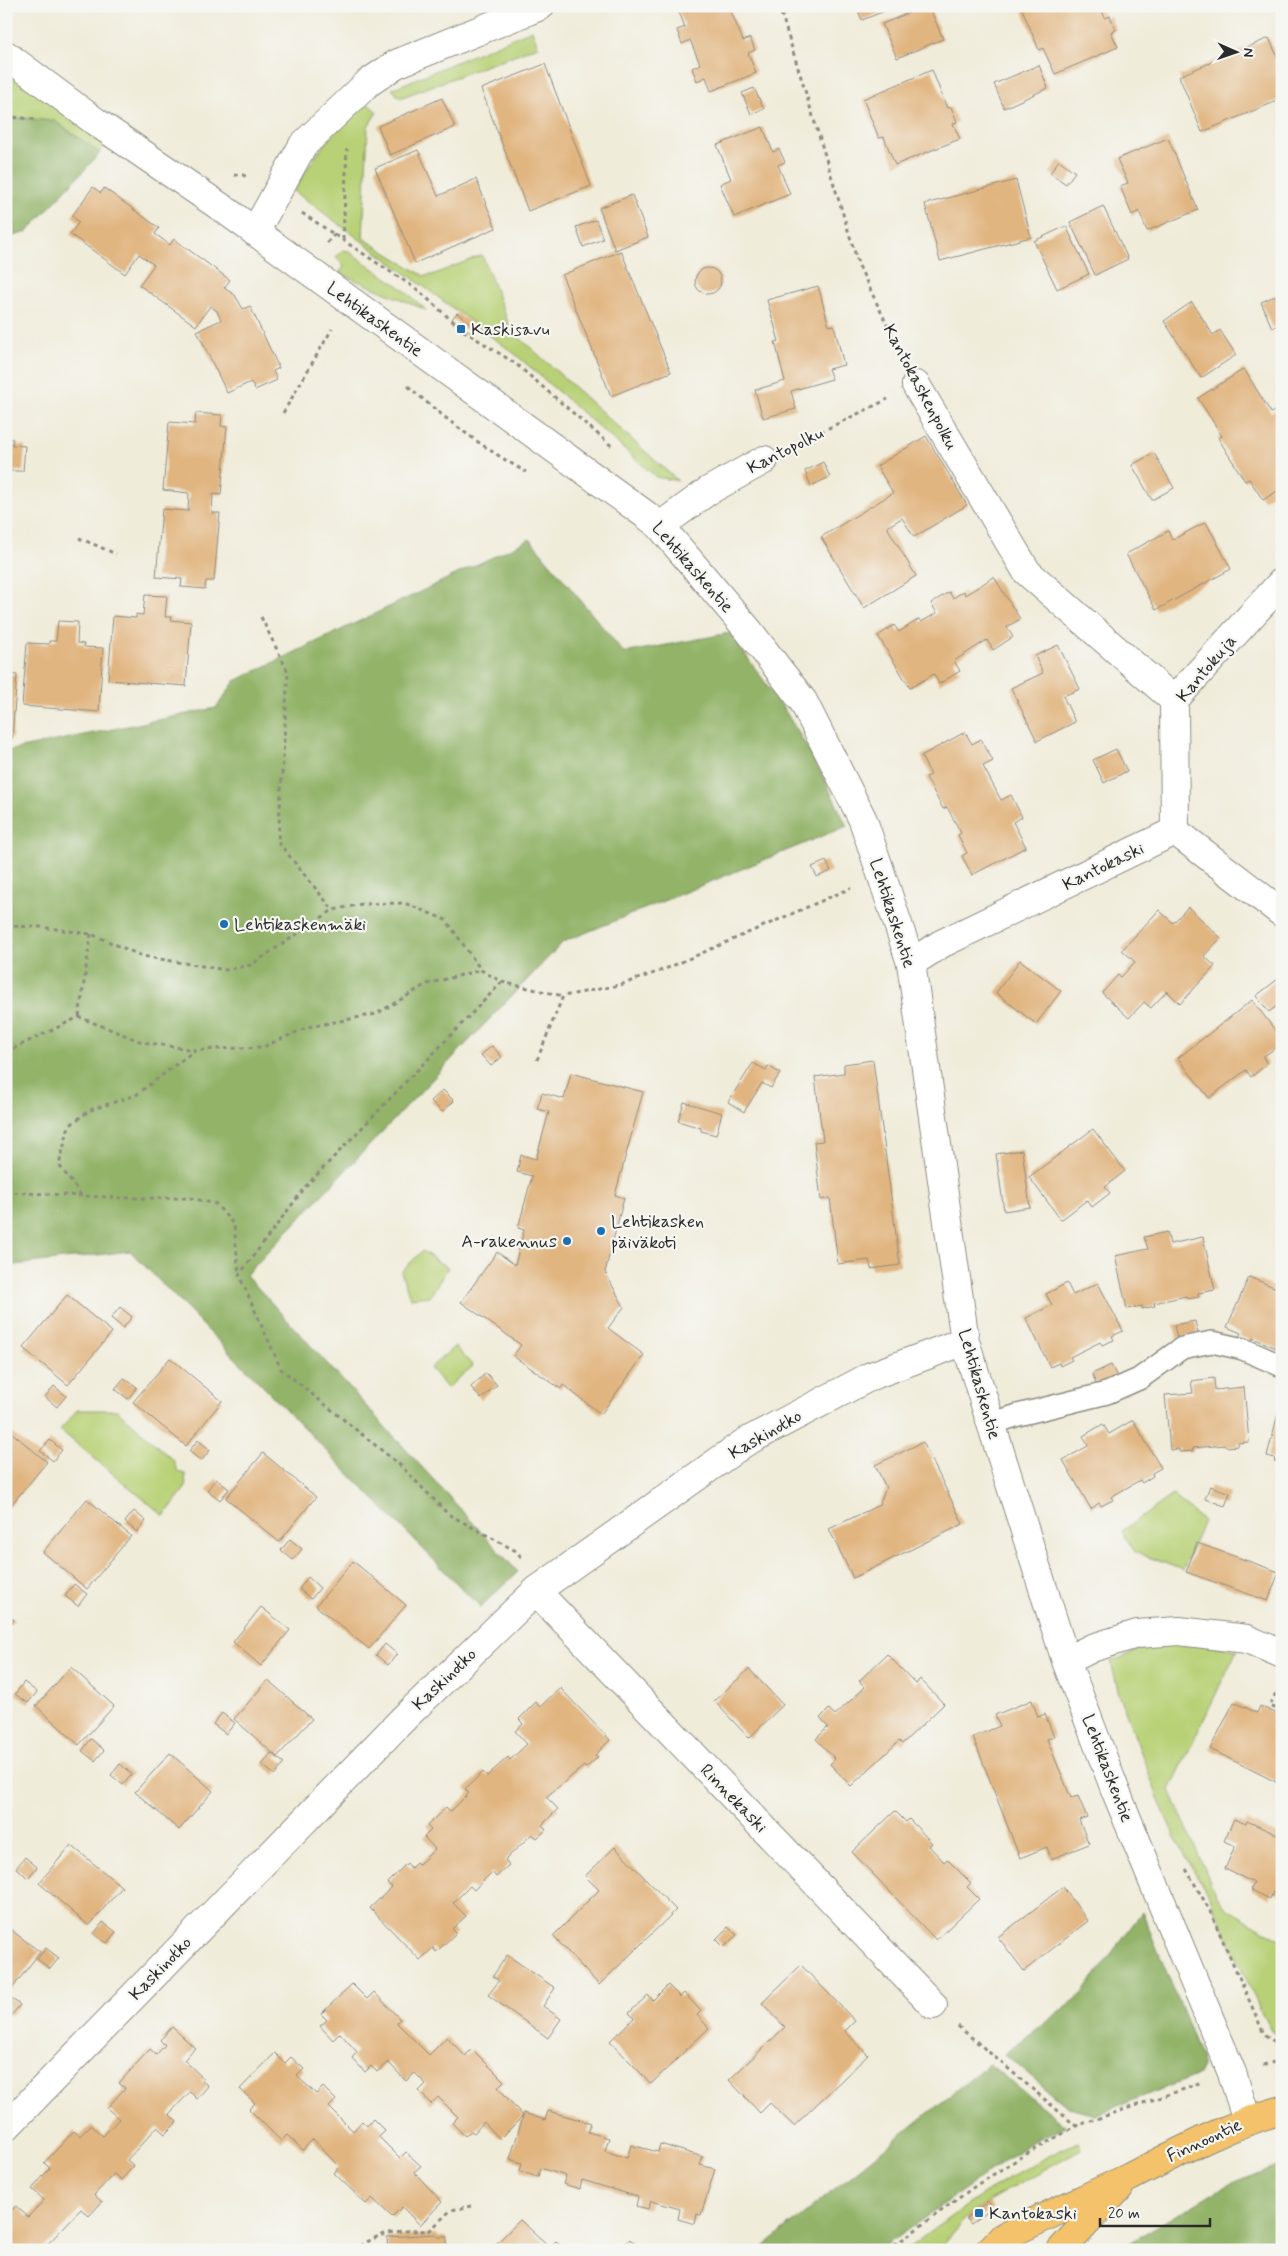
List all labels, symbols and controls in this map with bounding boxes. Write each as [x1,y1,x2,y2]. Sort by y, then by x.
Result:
north arrow [1210,28,1260,78]
text: N [1239,47,1257,57]
street label: Lehtikaskentie [321,277,428,363]
place label: Kaskisavu [471,318,550,342]
street label: Kantokaskenpolku [877,320,963,455]
marker: Kaskisavu [455,323,467,335]
street label: Kantopolku [743,421,828,480]
street label: Lehtikaskentie [646,517,739,618]
street label: Kantokuja [1171,630,1242,708]
street label: Kantokaski [1059,837,1148,897]
street label: Lehtikaskentie [863,856,921,971]
place label: Lehtikaskenmäki [234,913,366,937]
marker: Lehtikaskenmäki [218,918,230,930]
place label: Lehtikasken päiväkoti [611,1210,704,1255]
marker: Lehtikasken päiväkoti [595,1225,607,1237]
place label: A-rakennus [461,1230,557,1254]
marker: A-rakennus [561,1235,573,1247]
street label: Lehtikaskentie [952,1326,1006,1442]
street label: Kaskinotko [725,1404,806,1465]
street label: Kaskinotko [407,1643,482,1716]
street label: Lehtikaskentie [1076,1711,1139,1826]
street label: Rinnekaski [694,1759,772,1838]
street label: Kaskinotko [124,1931,197,2006]
street label: Finnoontie [1163,2113,1246,2169]
scale bar [1100,2196,1210,2228]
place label: Kantokaski [989,2202,1077,2226]
text: 20 m [1108,2204,1140,2224]
marker: Kantokaski [973,2207,985,2219]

